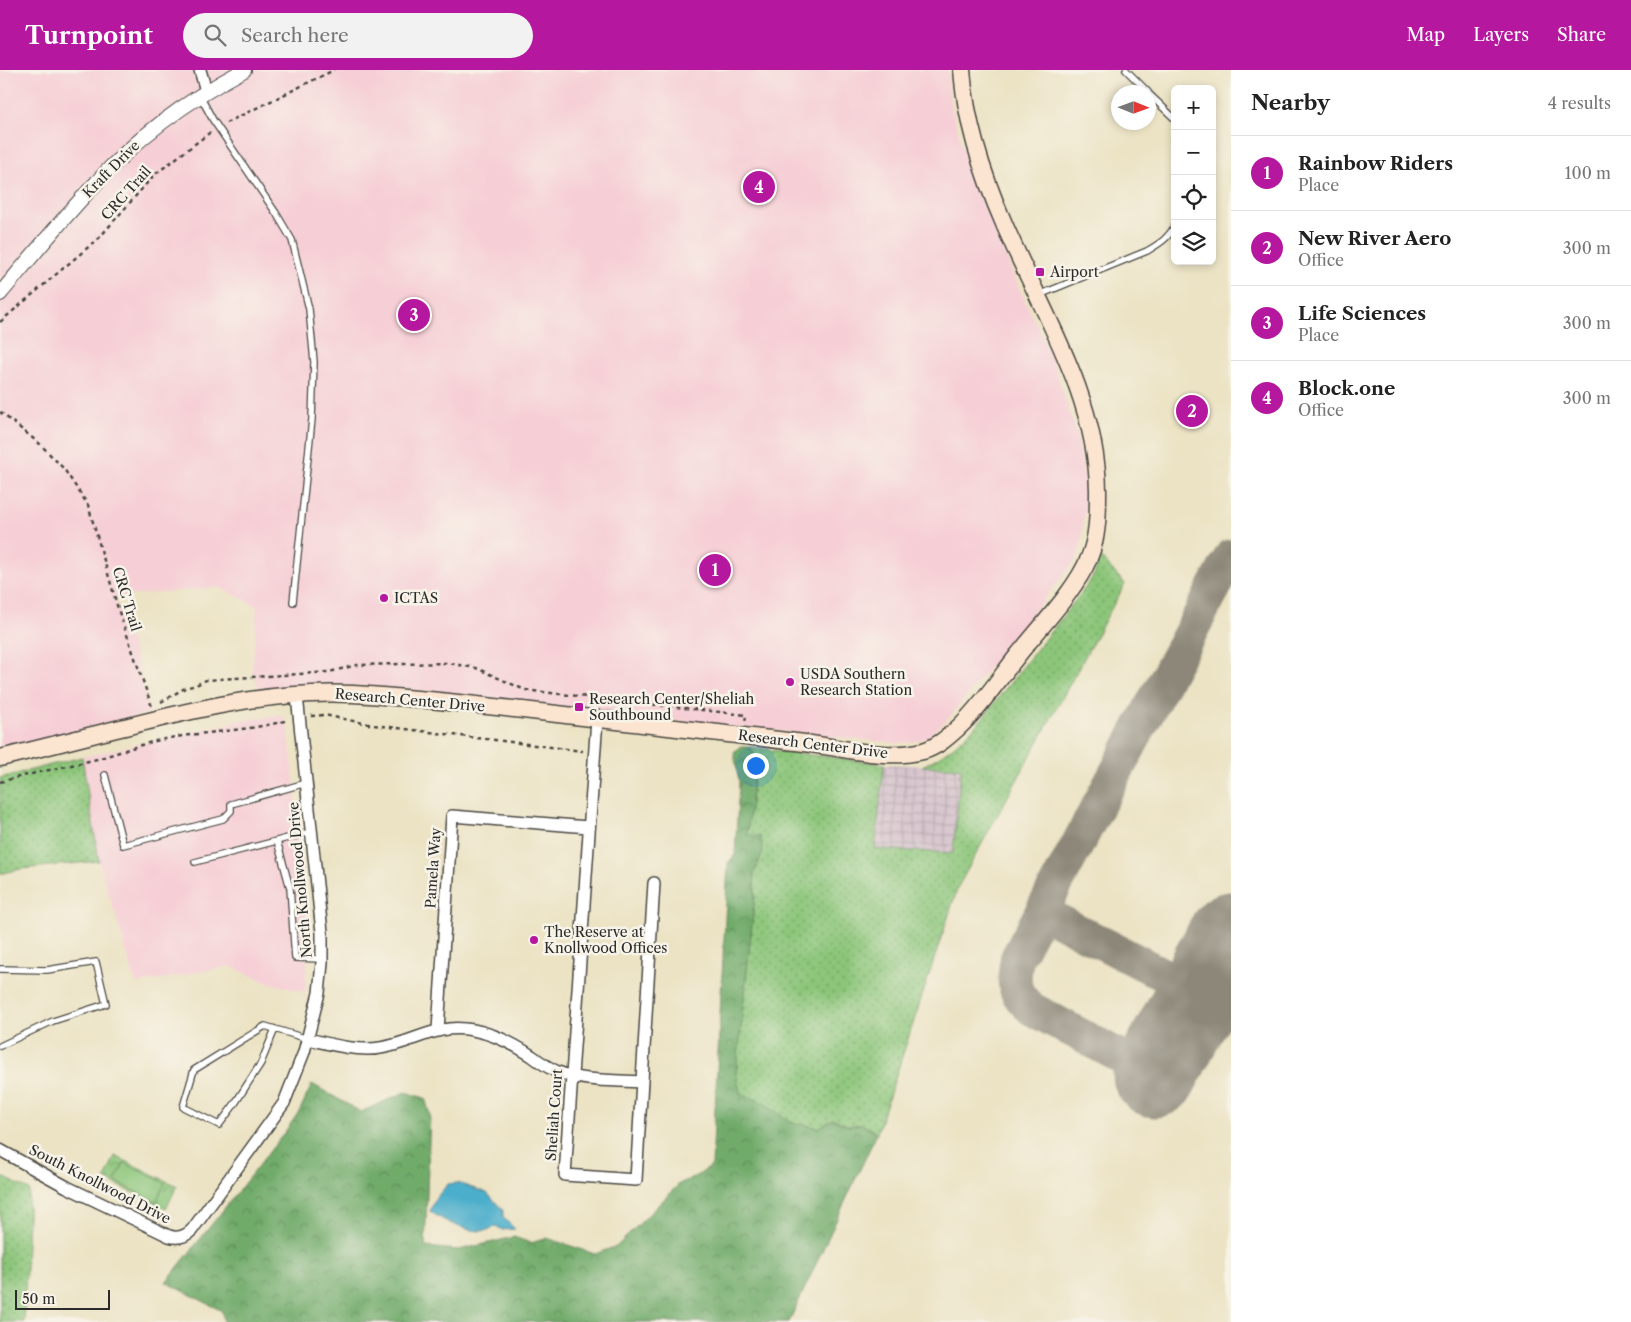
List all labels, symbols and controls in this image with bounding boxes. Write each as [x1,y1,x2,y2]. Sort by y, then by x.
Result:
search box [183,13,533,58]
text: Turnpoint [25,21,153,50]
icon: search [201,21,229,49]
text: Search here [241,24,349,47]
text: Map [1407,24,1445,46]
text: Layers [1473,24,1529,46]
text: Share [1557,24,1606,46]
north arrow [1111,85,1156,130]
map controls [1171,85,1216,265]
button: + [1171,85,1216,130]
text: Nearby [1251,90,1330,115]
text: 4 results [1548,93,1611,113]
button: − [1171,130,1216,175]
street label: Kraft Drive [79,136,144,201]
text: Rainbow Riders [1298,152,1453,175]
street label: CRC Trail [97,162,155,224]
text: 1 [1263,163,1271,183]
text: 100 m [1565,163,1611,183]
pin: 4 [743,168,775,206]
button: locate [1171,175,1216,220]
text: Place [1298,175,1339,195]
button: layers [1171,220,1216,265]
text: New River Aero [1298,227,1451,250]
text: 2 [1262,238,1272,258]
text: 300 m [1563,238,1611,258]
text: Office [1298,250,1344,270]
place label: Airport [1049,263,1099,281]
marker: Airport [1034,266,1046,278]
pin: 3 [398,296,430,334]
text: Life Sciences [1298,302,1426,325]
text: 3 [1262,313,1272,333]
text: 300 m [1563,313,1611,333]
text: Place [1298,325,1339,345]
text: Block.one [1298,377,1395,400]
text: 4 [1262,388,1272,408]
text: 300 m [1563,388,1611,408]
pin: 2 [1176,392,1208,430]
text: Office [1298,400,1344,420]
pin: 1 [699,551,731,589]
street label: CRC Trail [109,565,145,633]
place label: ICTAS [394,589,438,607]
marker: ICTAS [378,592,390,604]
place label: USDA Southern Research Station [800,665,912,699]
marker: USDA Southern Research Station [784,676,796,688]
street label: Research Center Drive [334,684,486,716]
place label: Research Center/Sheliah Southbound [589,690,755,724]
marker: Research Center/Sheliah Southbound [573,701,585,713]
street label: Research Center Drive [737,726,889,762]
your location [743,753,769,779]
street label: North Knollwood Drive [284,801,316,959]
street label: Pamela Way [421,827,445,909]
place label: The Reserve at Knollwood Offices [544,923,667,957]
marker: The Reserve at Knollwood Offices [528,934,540,946]
street label: Sheliah Court [542,1068,566,1162]
street label: South Knollwood Drive [26,1140,174,1228]
scale bar [15,1287,110,1310]
text: 50 m [22,1290,55,1308]

